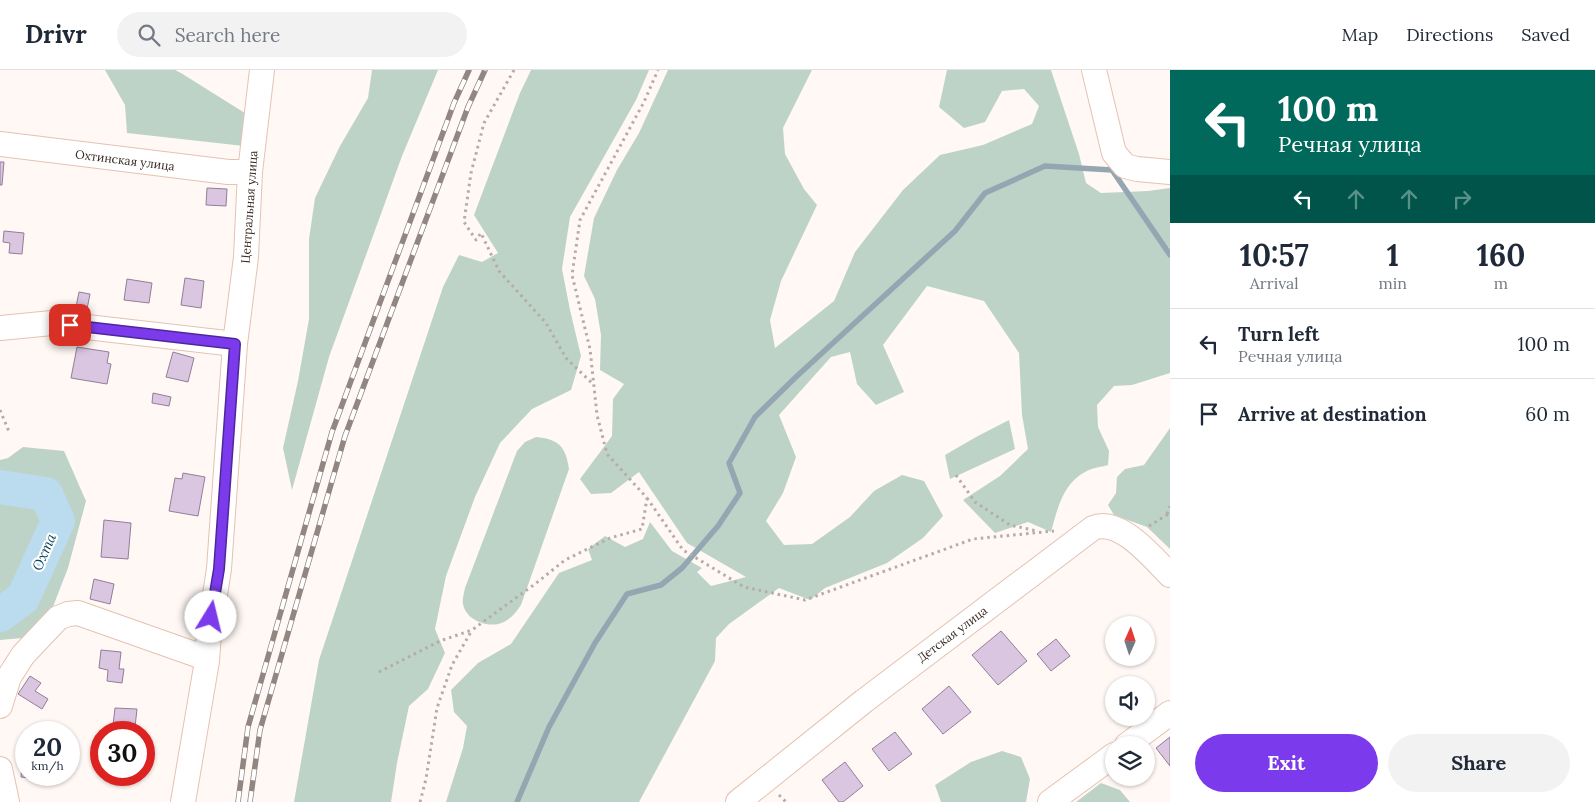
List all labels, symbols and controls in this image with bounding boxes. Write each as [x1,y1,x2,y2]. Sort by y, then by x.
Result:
search box [117,12,467,57]
text: Drivr [25,19,87,50]
icon: search [135,21,163,49]
text: Search here [175,23,280,47]
text: Map [1342,23,1378,46]
text: Directions [1406,23,1493,46]
text: Saved [1521,23,1570,46]
text: 100 m [1278,86,1378,131]
icon: left [1195,90,1260,155]
text: Речная улица [1278,130,1422,158]
street label: Охтинская улица [74,146,176,174]
street label: Центральная улица [238,150,260,264]
icon: left [1289,185,1317,213]
icon: ahead [1342,185,1370,213]
icon: ahead [1395,185,1423,213]
icon: right [1448,185,1476,213]
text: 10:57 [1240,236,1309,274]
text: 1 [1387,236,1399,274]
text: 160 [1477,236,1525,274]
text: Arrival [1250,273,1299,293]
text: min [1379,273,1407,293]
text: m [1494,273,1508,293]
pin [49,304,91,346]
icon: arrive [56,311,84,339]
text: Turn left [1238,322,1319,346]
icon: left [1195,330,1223,358]
text: 100 m [1518,332,1570,356]
text: Речная улица [1238,346,1342,366]
icon: arrive [1195,400,1223,428]
text: Arrive at destination [1238,402,1427,426]
text: 60 m [1525,402,1570,426]
water label: Охта [28,530,60,573]
position arrow [184,590,236,642]
street label: Детская улица [914,603,990,665]
north arrow [1105,616,1155,666]
map controls [1105,616,1155,786]
button: sound [1105,676,1155,726]
speed limit sign: 30 [90,721,155,786]
text: 20 [33,731,62,763]
button: Exit [1195,734,1378,792]
button: Share [1388,734,1570,792]
button: layers [1105,736,1155,786]
text: km/h [31,758,64,773]

